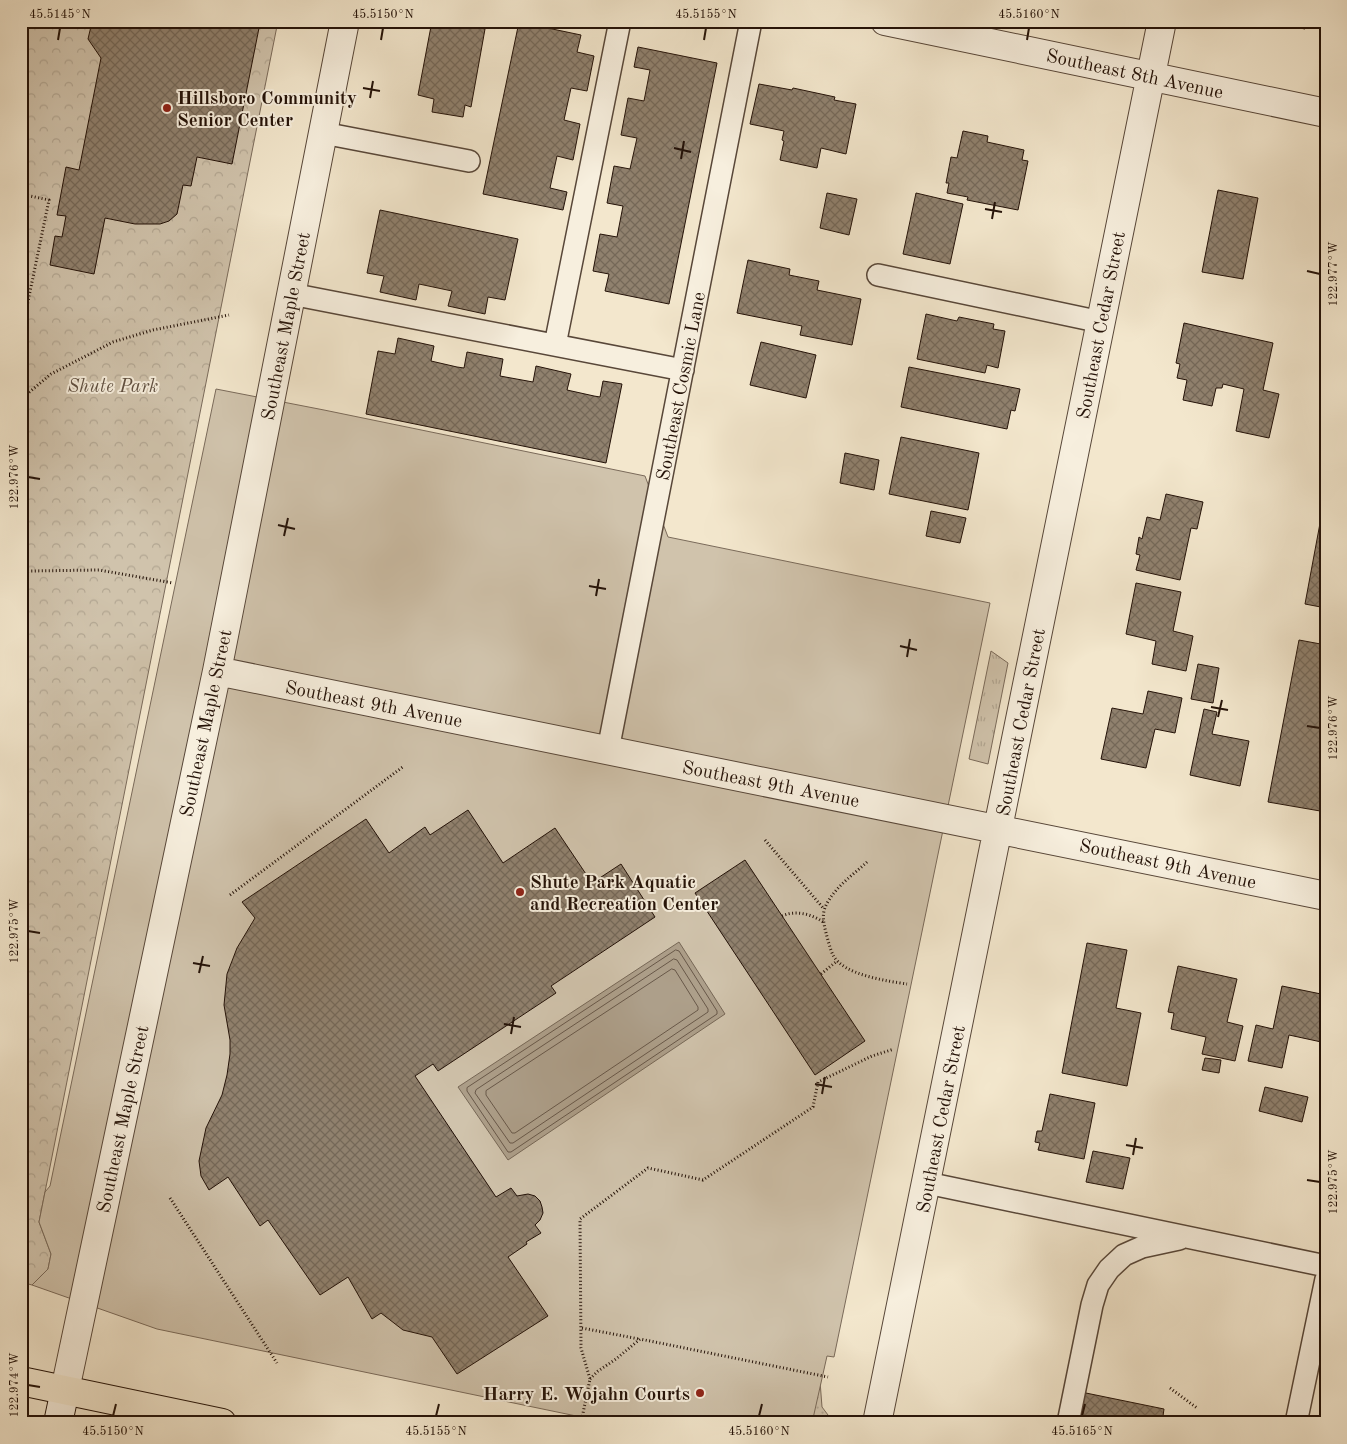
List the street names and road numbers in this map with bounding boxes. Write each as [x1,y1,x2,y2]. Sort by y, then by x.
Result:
street label: Southeast 8th Avenue [1044,47,1225,103]
street label: Southeast Cedar Street [1075,230,1130,421]
street label: Southeast Maple Street [260,231,315,422]
street label: Southeast Cosmic Lane [655,290,710,483]
street label: Southeast Cedar Street [995,627,1050,818]
street label: Southeast Maple Street [178,628,237,819]
street label: Southeast 9th Avenue [283,679,464,732]
street label: Southeast 9th Avenue [680,759,861,812]
street label: Southeast 9th Avenue [1077,837,1258,893]
street label: Southeast Maple Street [95,1024,154,1215]
street label: Southeast Cedar Street [915,1024,970,1215]

